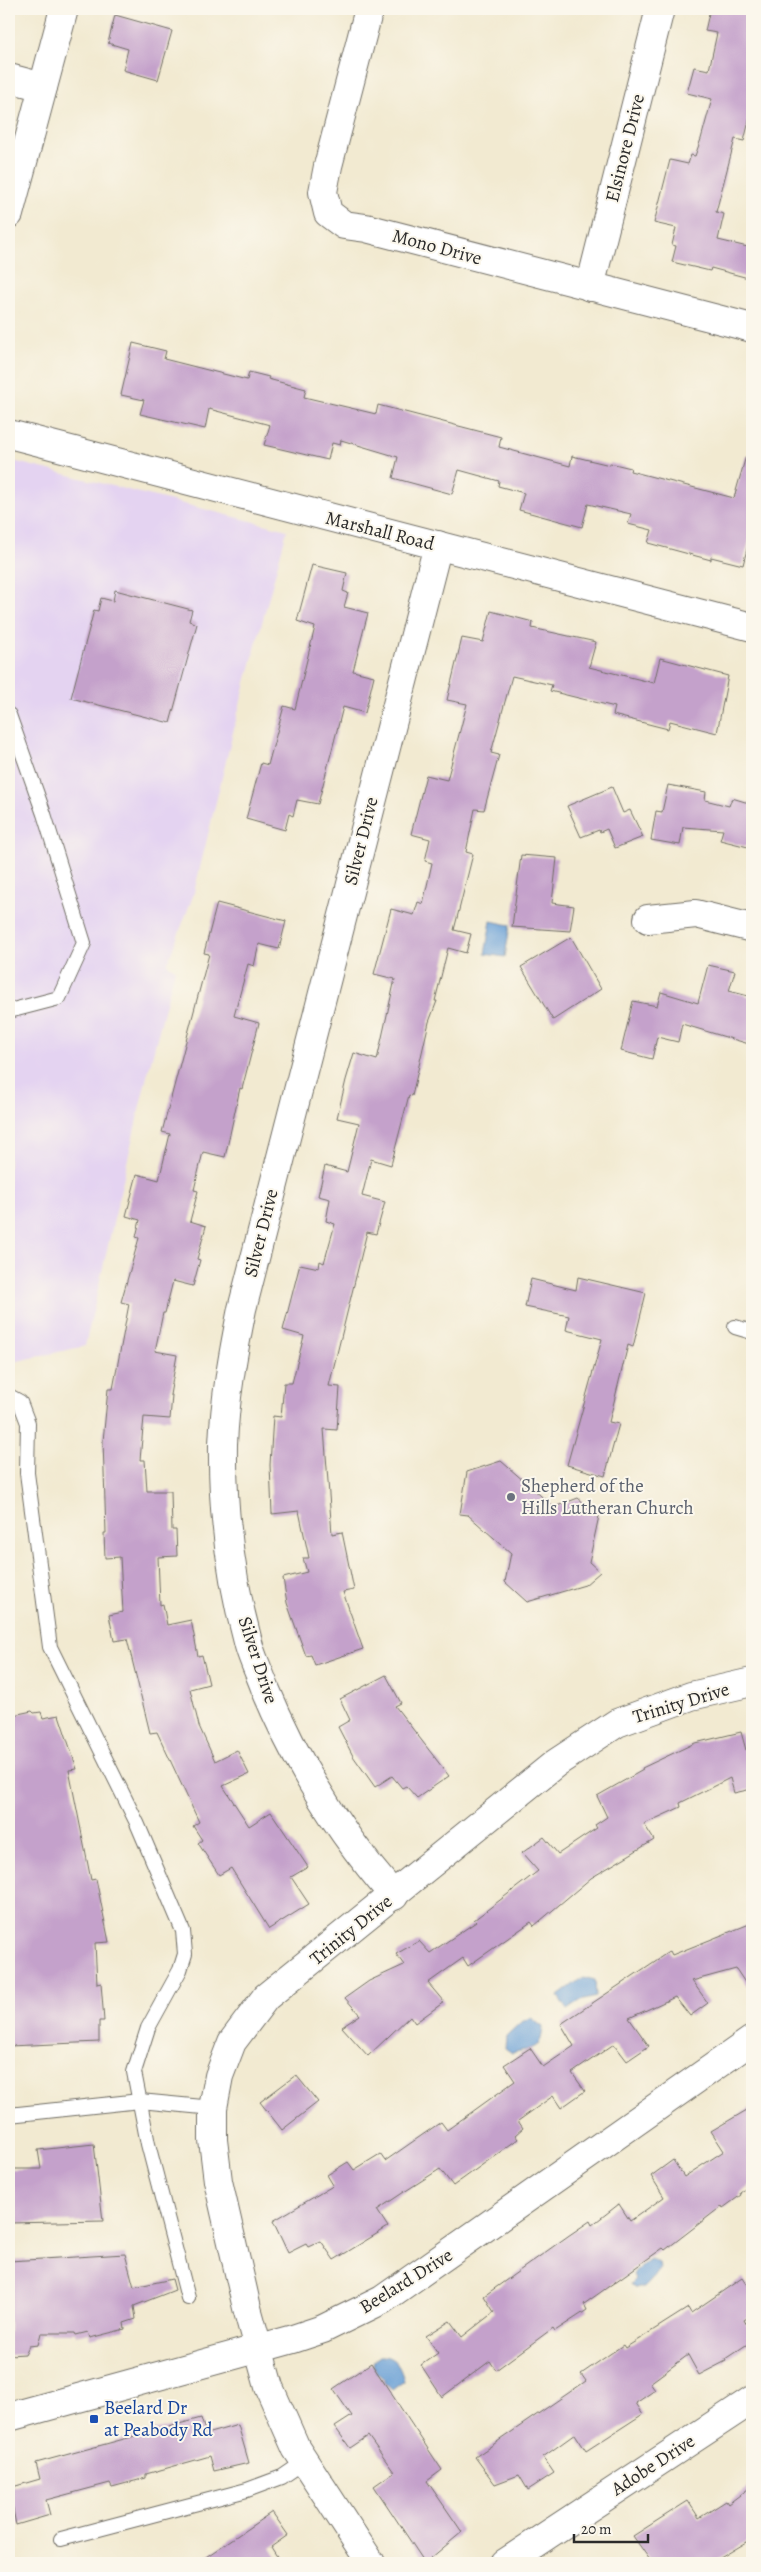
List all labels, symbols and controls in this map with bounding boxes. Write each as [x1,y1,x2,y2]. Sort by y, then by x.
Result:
street label: Elsinore Drive [599,91,651,205]
street label: Mono Drive [389,223,485,271]
street label: Marshall Road [323,505,438,557]
street label: Silver Drive [337,794,385,888]
street label: Silver Drive [237,1186,285,1280]
place label: Shepherd of the Hills Lutheran Church [521,1473,694,1521]
marker: Shepherd of the Hills Lutheran Church [505,1491,517,1503]
street label: Silver Drive [232,1613,284,1707]
street label: Trinity Drive [630,1676,732,1730]
street label: Trinity Drive [304,1889,398,1971]
street label: Beelard Drive [354,2242,458,2320]
place label: Beelard Dr at Peabody Rd [104,2395,213,2443]
marker: Beelard Dr at Peabody Rd [88,2413,100,2425]
street label: Adobe Drive [605,2428,700,2502]
scale bar [574,2512,647,2544]
text: 20 m [581,2519,612,2539]

